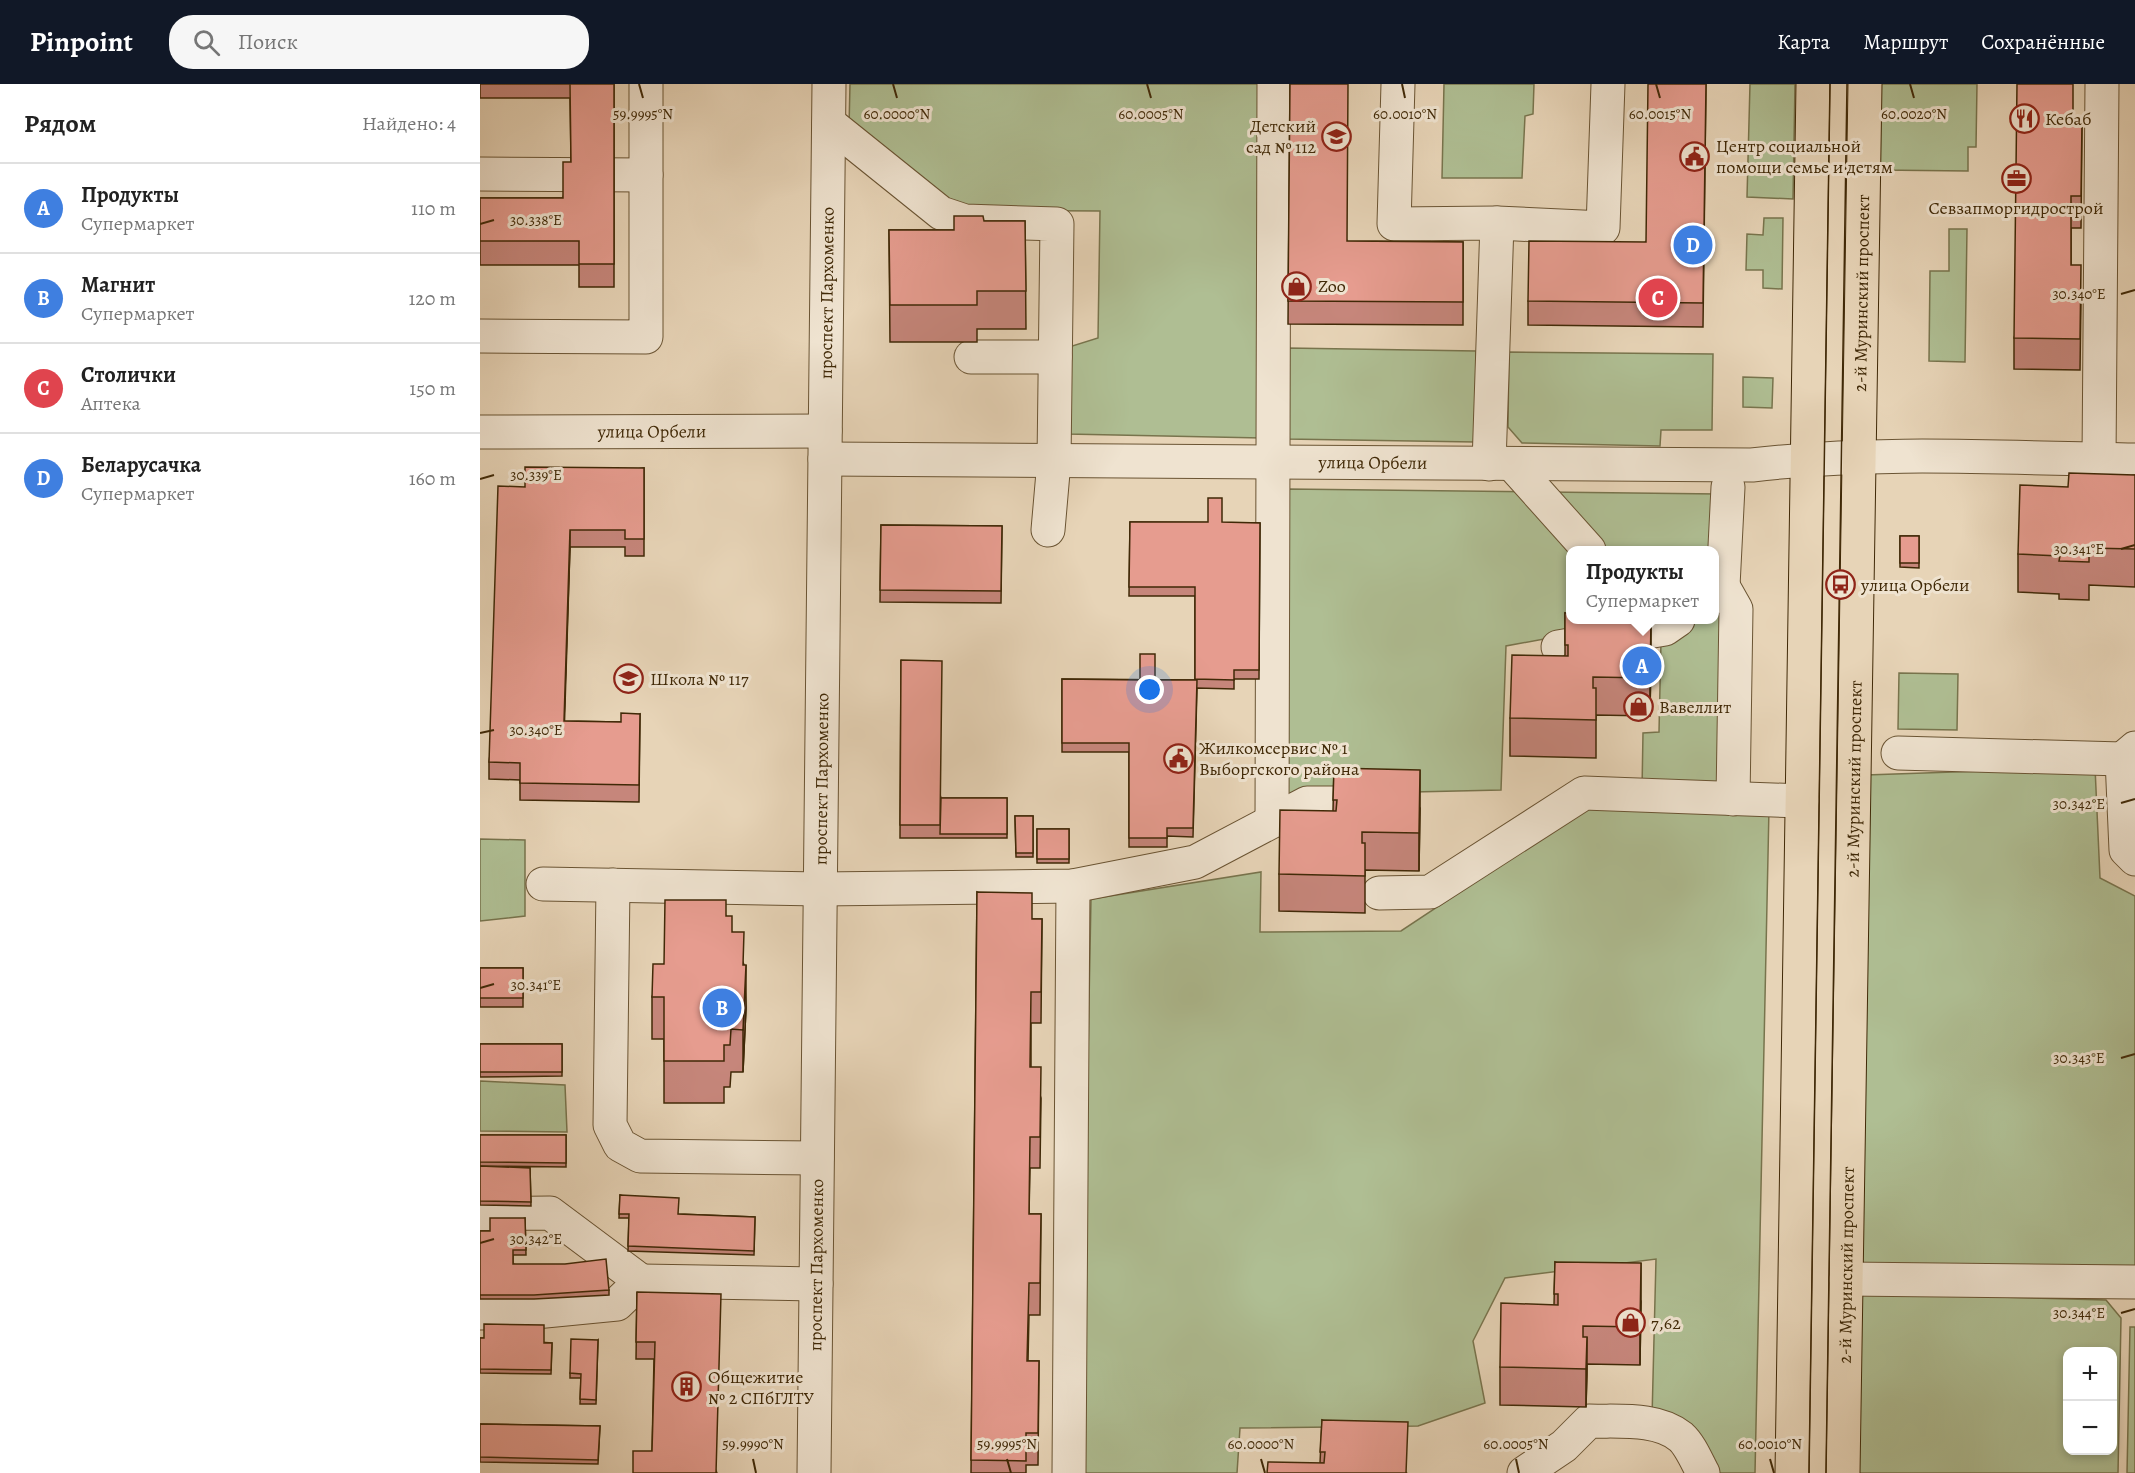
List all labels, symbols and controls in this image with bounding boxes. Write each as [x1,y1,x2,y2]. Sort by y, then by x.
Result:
search box [169,15,589,69]
text: Pinpoint [30,23,133,61]
icon: search [190,26,223,59]
text: Поиск [238,27,298,57]
text: Карта [1777,28,1830,56]
text: Маршрут [1863,28,1948,56]
text: Сохранённые [1981,28,2105,56]
restaurant icon: Кебаб [2008,103,2040,135]
text: 59.9995°N [613,104,673,124]
text: 60.0000°N [864,104,931,124]
text: 60.0005°N [1118,104,1184,124]
text: 60.0010°N [1373,104,1437,124]
text: 60.0015°N [1629,104,1691,124]
text: 60.0020°N [1881,104,1947,124]
text: Рядом [24,106,96,141]
place label: Кебаб [2045,107,2091,131]
text: Найдено: 4 [362,110,456,137]
place label: Детский сад № 112 [1246,114,1316,159]
school or university icon: Детский сад № 112 [1321,120,1353,152]
place label: Центр социальной помощи семье и детям [1716,134,1893,179]
public building icon: Центр социальной помощи семье и детям [1679,140,1711,172]
office icon: Севзапморгидрострой [2000,163,2032,195]
text: Продукты [81,180,179,210]
street label: 2-й Муринский проспект [1848,194,1875,392]
text: A [37,195,50,222]
text: 110 m [411,195,456,222]
place label: Севзапморгидрострой [1929,196,2103,220]
street label: проспект Пархоменко [814,207,840,379]
text: Супермаркет [81,210,195,237]
text: 30.338°E [510,210,562,230]
pin: D [1674,222,1712,268]
text: Магнит [81,270,155,300]
shop icon: Zoo [1281,270,1313,302]
place label: Zoo [1318,274,1346,298]
pin: C [1638,276,1678,320]
text: 30.340°E [2052,284,2106,304]
text: B [37,285,50,312]
text: 120 m [408,285,456,312]
text: Супермаркет [81,300,195,327]
text: Столички [81,360,176,390]
text: C [37,375,50,402]
text: 150 m [409,375,456,402]
text: Аптека [81,390,141,417]
street label: улица Орбели [597,419,706,444]
text: Беларусачка [81,450,201,480]
street label: улица Орбели [1318,450,1427,475]
text: D [37,465,50,492]
text: 160 m [409,465,456,492]
text: 30.339°E [510,465,562,485]
text: Супермаркет [81,480,195,507]
text: 30.341°E [2054,539,2104,559]
popup [1566,546,1719,624]
text: Продукты [1586,557,1684,587]
bus stop icon: улица Орбели [1824,569,1856,601]
place label: улица Орбели [1860,573,1970,597]
text: Супермаркет [1586,587,1699,614]
pin: A [1622,644,1662,688]
school or university icon: Школа № 117 [613,663,645,695]
place label: Школа № 117 [650,667,749,691]
your location [1135,675,1164,704]
street label: 2-й Муринский проспект [1840,680,1868,878]
shop icon: Вавеллит [1622,691,1654,723]
street label: проспект Пархоменко [809,693,834,865]
place label: Вавеллит [1659,695,1731,719]
text: 30.340°E [509,720,563,740]
place label: Жилкомсервис № 1 Выборгского района [1199,736,1360,781]
public building icon: Жилкомсервис № 1 Выборгского района [1162,742,1194,774]
text: 30.342°E [2053,794,2105,814]
text: 30.341°E [511,975,561,995]
pin: B [702,986,742,1030]
text: 30.343°E [2053,1048,2105,1068]
street label: 2-й Муринский проспект [1833,1166,1860,1364]
street label: проспект Пархоменко [803,1179,829,1351]
text: 30.342°E [510,1229,562,1249]
text: 30.344°E [2053,1303,2105,1323]
shop icon: 7,62 [1614,1307,1646,1339]
place label: 7,62 [1651,1311,1681,1335]
map controls [2063,1347,2117,1455]
button: + [2063,1347,2117,1401]
place label: Общежитие № 2 СПбГЛТУ [708,1365,814,1410]
building icon: Общежитие № 2 СПбГЛТУ [671,1371,703,1403]
button: − [2063,1401,2117,1455]
text: 59.9990°N [722,1434,784,1454]
text: 59.9995°N [977,1434,1037,1454]
text: 60.0000°N [1228,1434,1295,1454]
text: 60.0005°N [1483,1434,1549,1454]
text: 60.0010°N [1738,1434,1802,1454]

